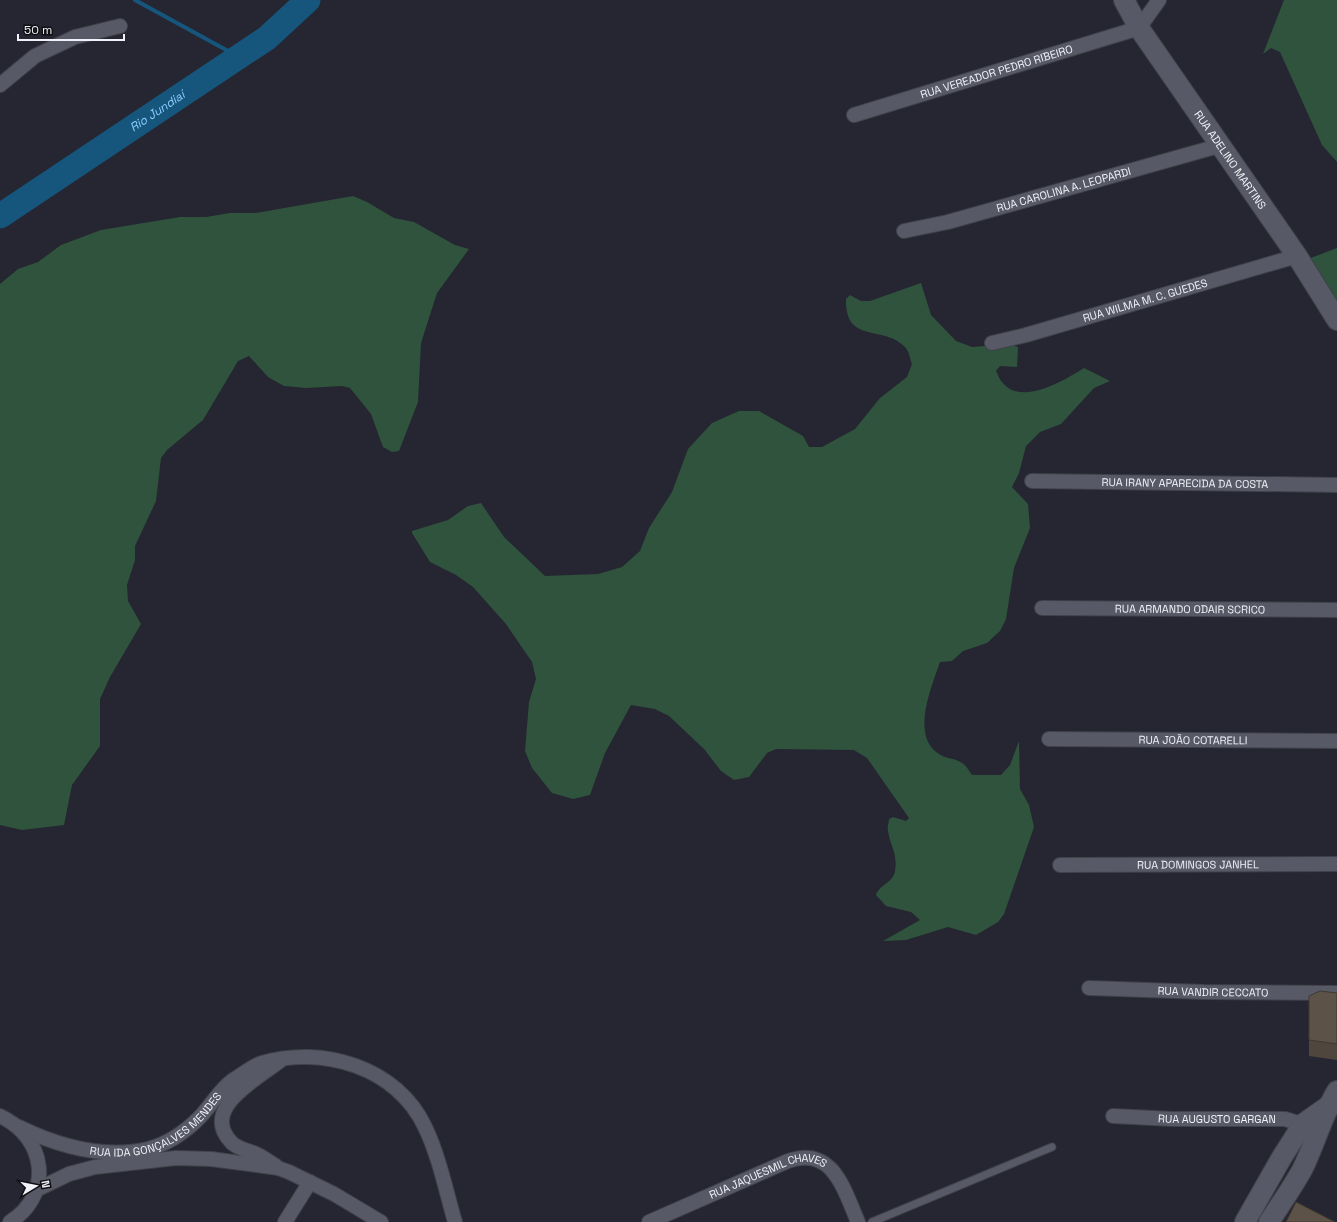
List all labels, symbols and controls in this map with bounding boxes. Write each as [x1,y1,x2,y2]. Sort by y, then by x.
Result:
scale bar [18,16,124,42]
text: 50 m [24,22,52,38]
street label: RUA VEREADOR PEDRO RIBEIRO [919,42,1074,101]
water label: Rio Jundiaí [127,86,190,135]
street label: RUA ADELINO MARTINS [1191,108,1269,212]
street label: RUA CAROLINA A. LEOPARDI [995,164,1132,215]
street label: RUA WILMA M. C. GUEDES [1081,275,1209,325]
street label: RUA IRANY APARECIDA DA COSTA [1102,475,1269,491]
street label: RUA ARMANDO ODAIR SCRICO [1115,601,1265,617]
street label: RUA JOÃO COTARELLI [1138,733,1248,747]
street label: RUA DOMINGOS JANHEL [1137,857,1259,872]
street label: RUA VANDIR CECCATO [1157,983,1268,999]
street label: RUA IDA GONÇALVES MENDES [89,1089,225,1160]
street label: RUA AUGUSTO GARGAN [1158,1111,1276,1126]
street label: RUA JAQUESMIL CHAVES [707,1151,830,1202]
north arrow [16,1166,56,1206]
text: N [38,1179,53,1189]

